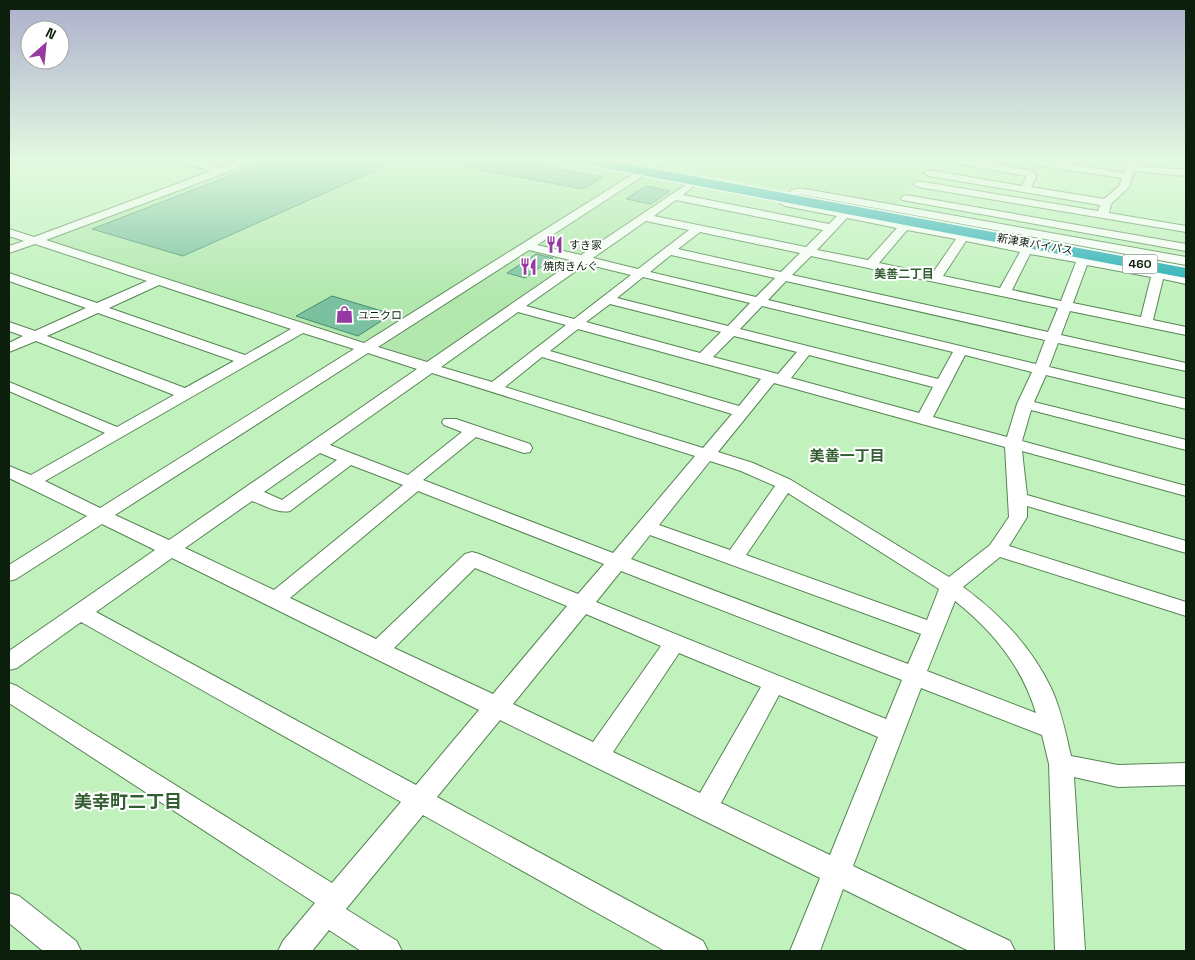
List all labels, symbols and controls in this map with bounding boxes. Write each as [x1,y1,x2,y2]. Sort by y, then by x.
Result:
north arrow [20,20,70,70]
text: N [43,23,59,44]
street label: 新津東バイパス [996,230,1074,258]
restaurant icon: すき家 [545,235,565,255]
place label: すき家 [569,238,602,252]
road number: 460 [1122,254,1158,274]
restaurant icon: 焼肉きんぐ [519,256,539,276]
place label: 焼肉きんぐ [543,259,598,273]
district label: 美善二丁目 [874,266,934,282]
shop icon: ユニクロ [334,305,354,325]
place label: ユニクロ [358,308,402,322]
district label: 美善一丁目 [809,446,885,465]
district label: 美幸町二丁目 [74,790,182,813]

